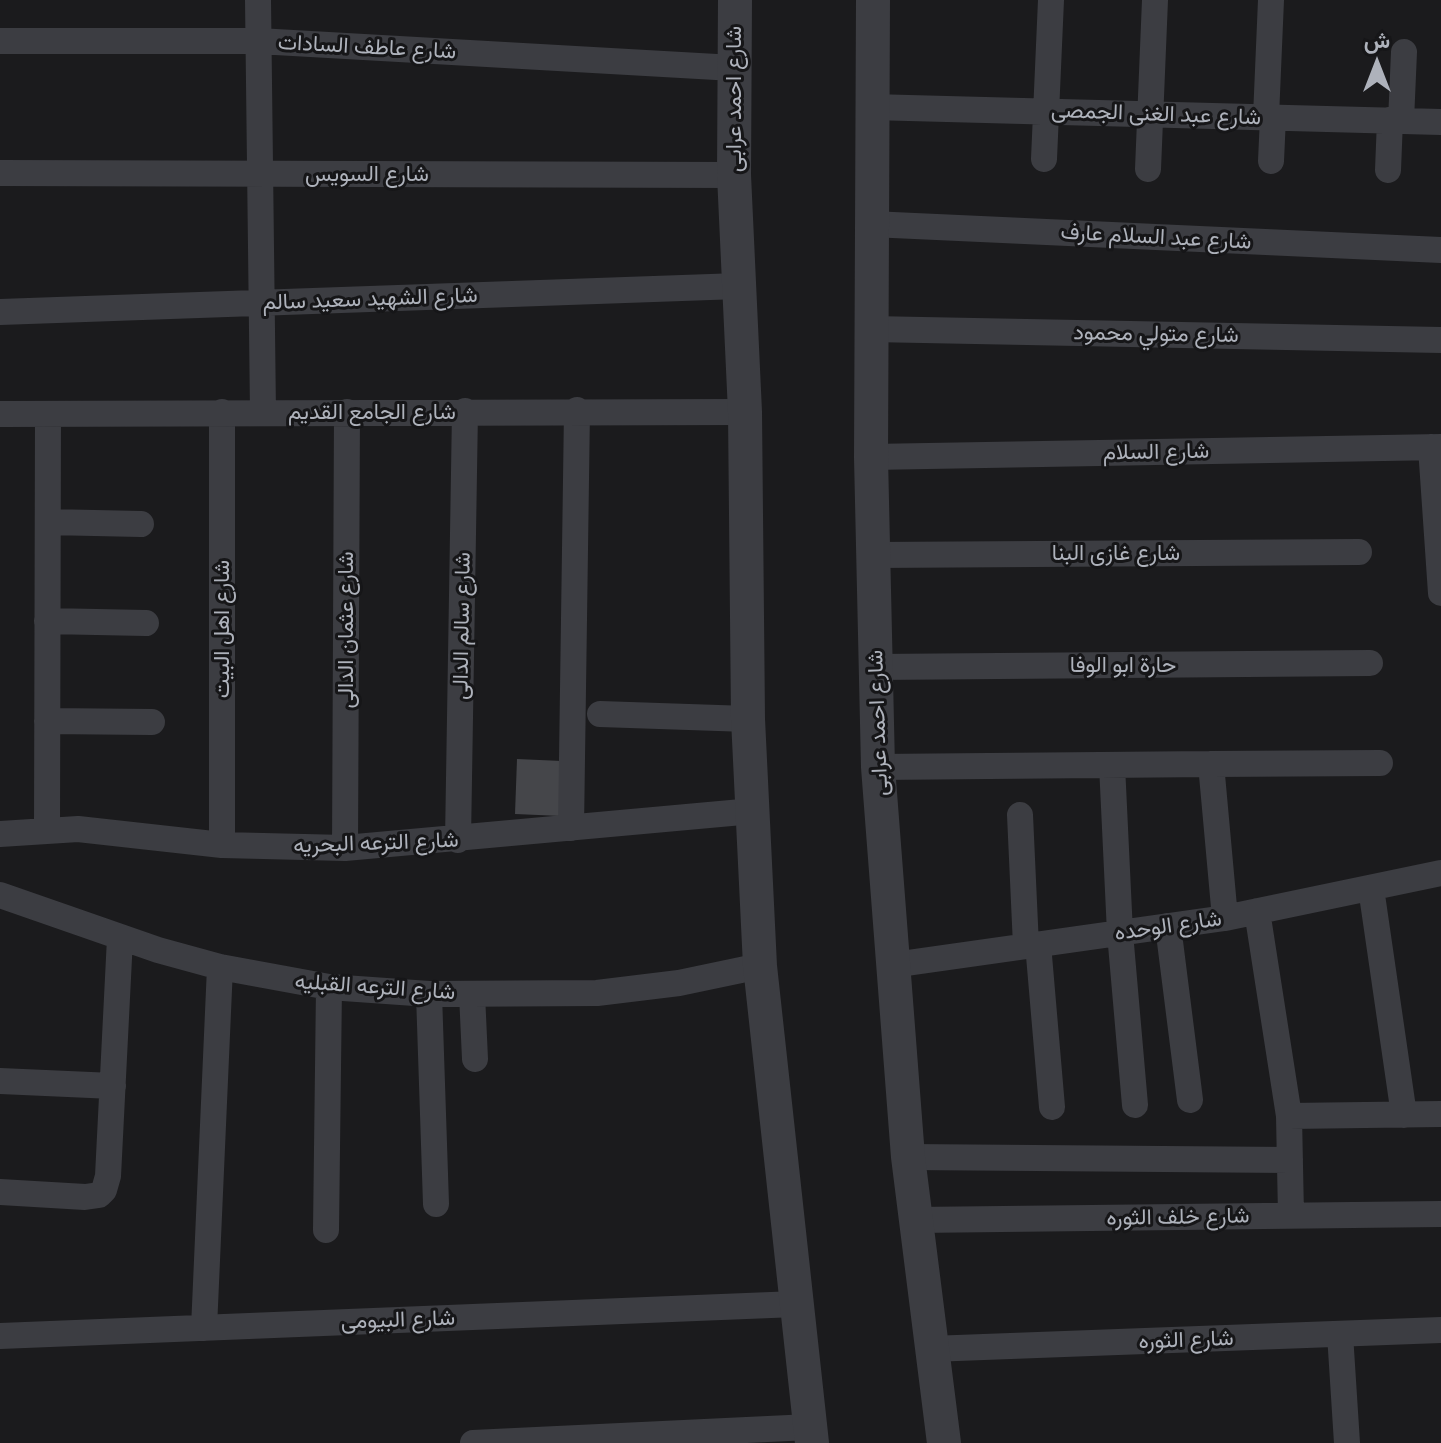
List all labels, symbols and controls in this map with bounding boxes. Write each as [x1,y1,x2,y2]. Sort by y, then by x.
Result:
north arrow [1337,24,1417,104]
street label: شارع احمد عرابى [721,26,747,172]
text: ش [1364,26,1390,54]
street label: شارع عاطف السادات [277,29,457,65]
street label: شارع عبد الغنى الجمصى [1050,97,1262,131]
street label: شارع السويس [305,161,429,187]
street label: شارع عبد السلام عارف [1060,219,1252,255]
street label: شارع الشهيد سعيد سالم [262,282,478,316]
street label: شارع متولي محمود [1073,319,1239,349]
street label: شارع الجامع القديم [288,399,456,425]
street label: شارع السلام [1103,438,1209,466]
street label: شارع غازى البنا [1052,540,1180,566]
street label: شارع عثمان الدالى [333,551,359,709]
street label: شارع سالم الدالى [448,552,476,700]
street label: شارع اهل البيت [209,560,235,698]
street label: شارع احمد عرابى [862,649,894,797]
street label: حارة ابو الوفا [1070,652,1176,678]
street label: شارع الترعه البحريه [293,827,459,859]
street label: شارع الوحده [1113,905,1223,947]
street label: شارع الترعه القبليه [294,968,456,1006]
street label: شارع خلف الثوره [1106,1203,1250,1231]
street label: شارع البيومى [340,1305,456,1335]
street label: شارع الثوره [1138,1325,1234,1355]

